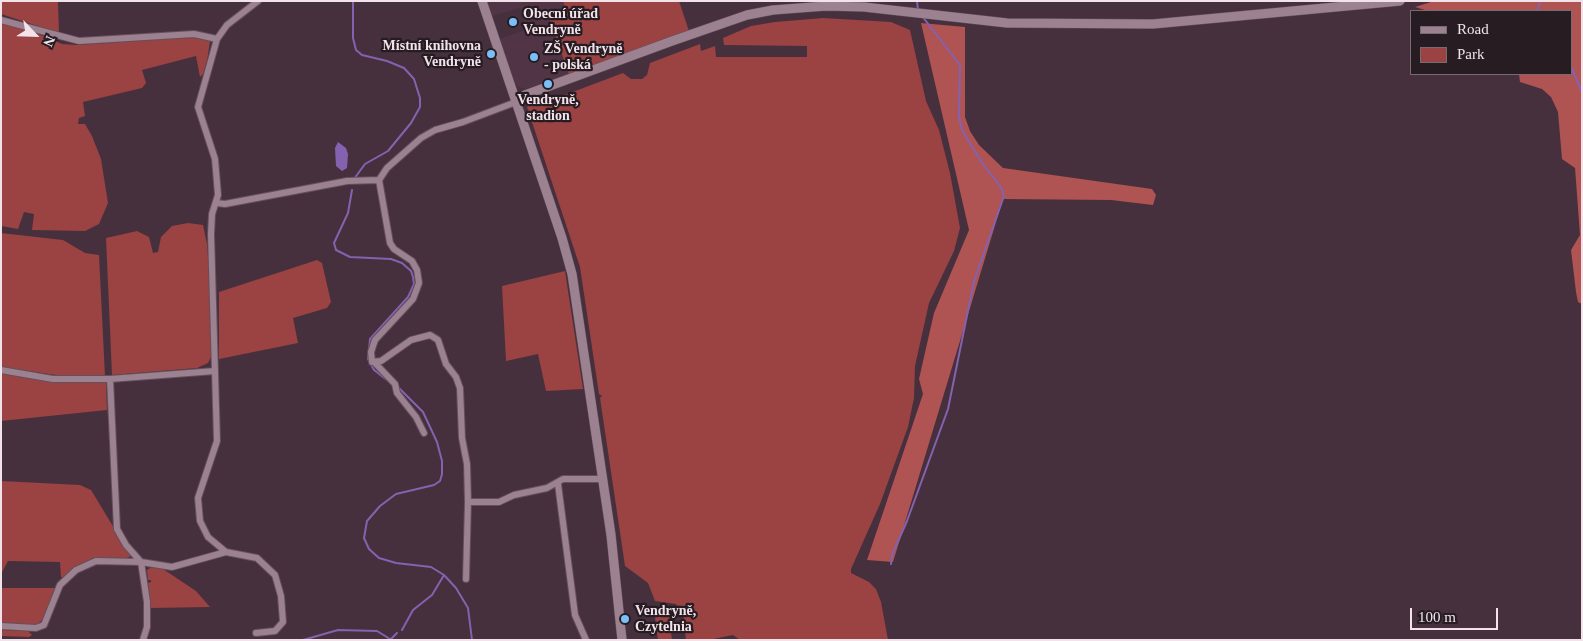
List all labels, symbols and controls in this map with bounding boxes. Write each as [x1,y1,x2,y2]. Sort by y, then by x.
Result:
place label: Obecní úřad Vendryně [523,6,598,38]
north arrow [10,10,60,60]
legend [1410,10,1573,75]
marker: Obecní úřad Vendryně [507,16,519,28]
text: Road [1457,21,1489,37]
text: N [40,34,58,49]
place label: Místní knihovna Vendryně [383,38,481,70]
place label: ZŠ Vendryně - polská [544,41,622,74]
text: Park [1457,46,1485,62]
marker: Místní knihovna Vendryně [485,48,497,60]
marker: ZŠ Vendryně - polská [528,51,540,63]
marker: Vendryně, stadion [542,78,554,90]
place label: Vendryně, stadion [517,92,579,124]
scale bar [1413,598,1500,630]
place label: Vendryně, Czytelnia [635,603,696,636]
text: 100 m [1418,609,1456,625]
marker: Vendryně, Czytelnia [619,613,631,625]

